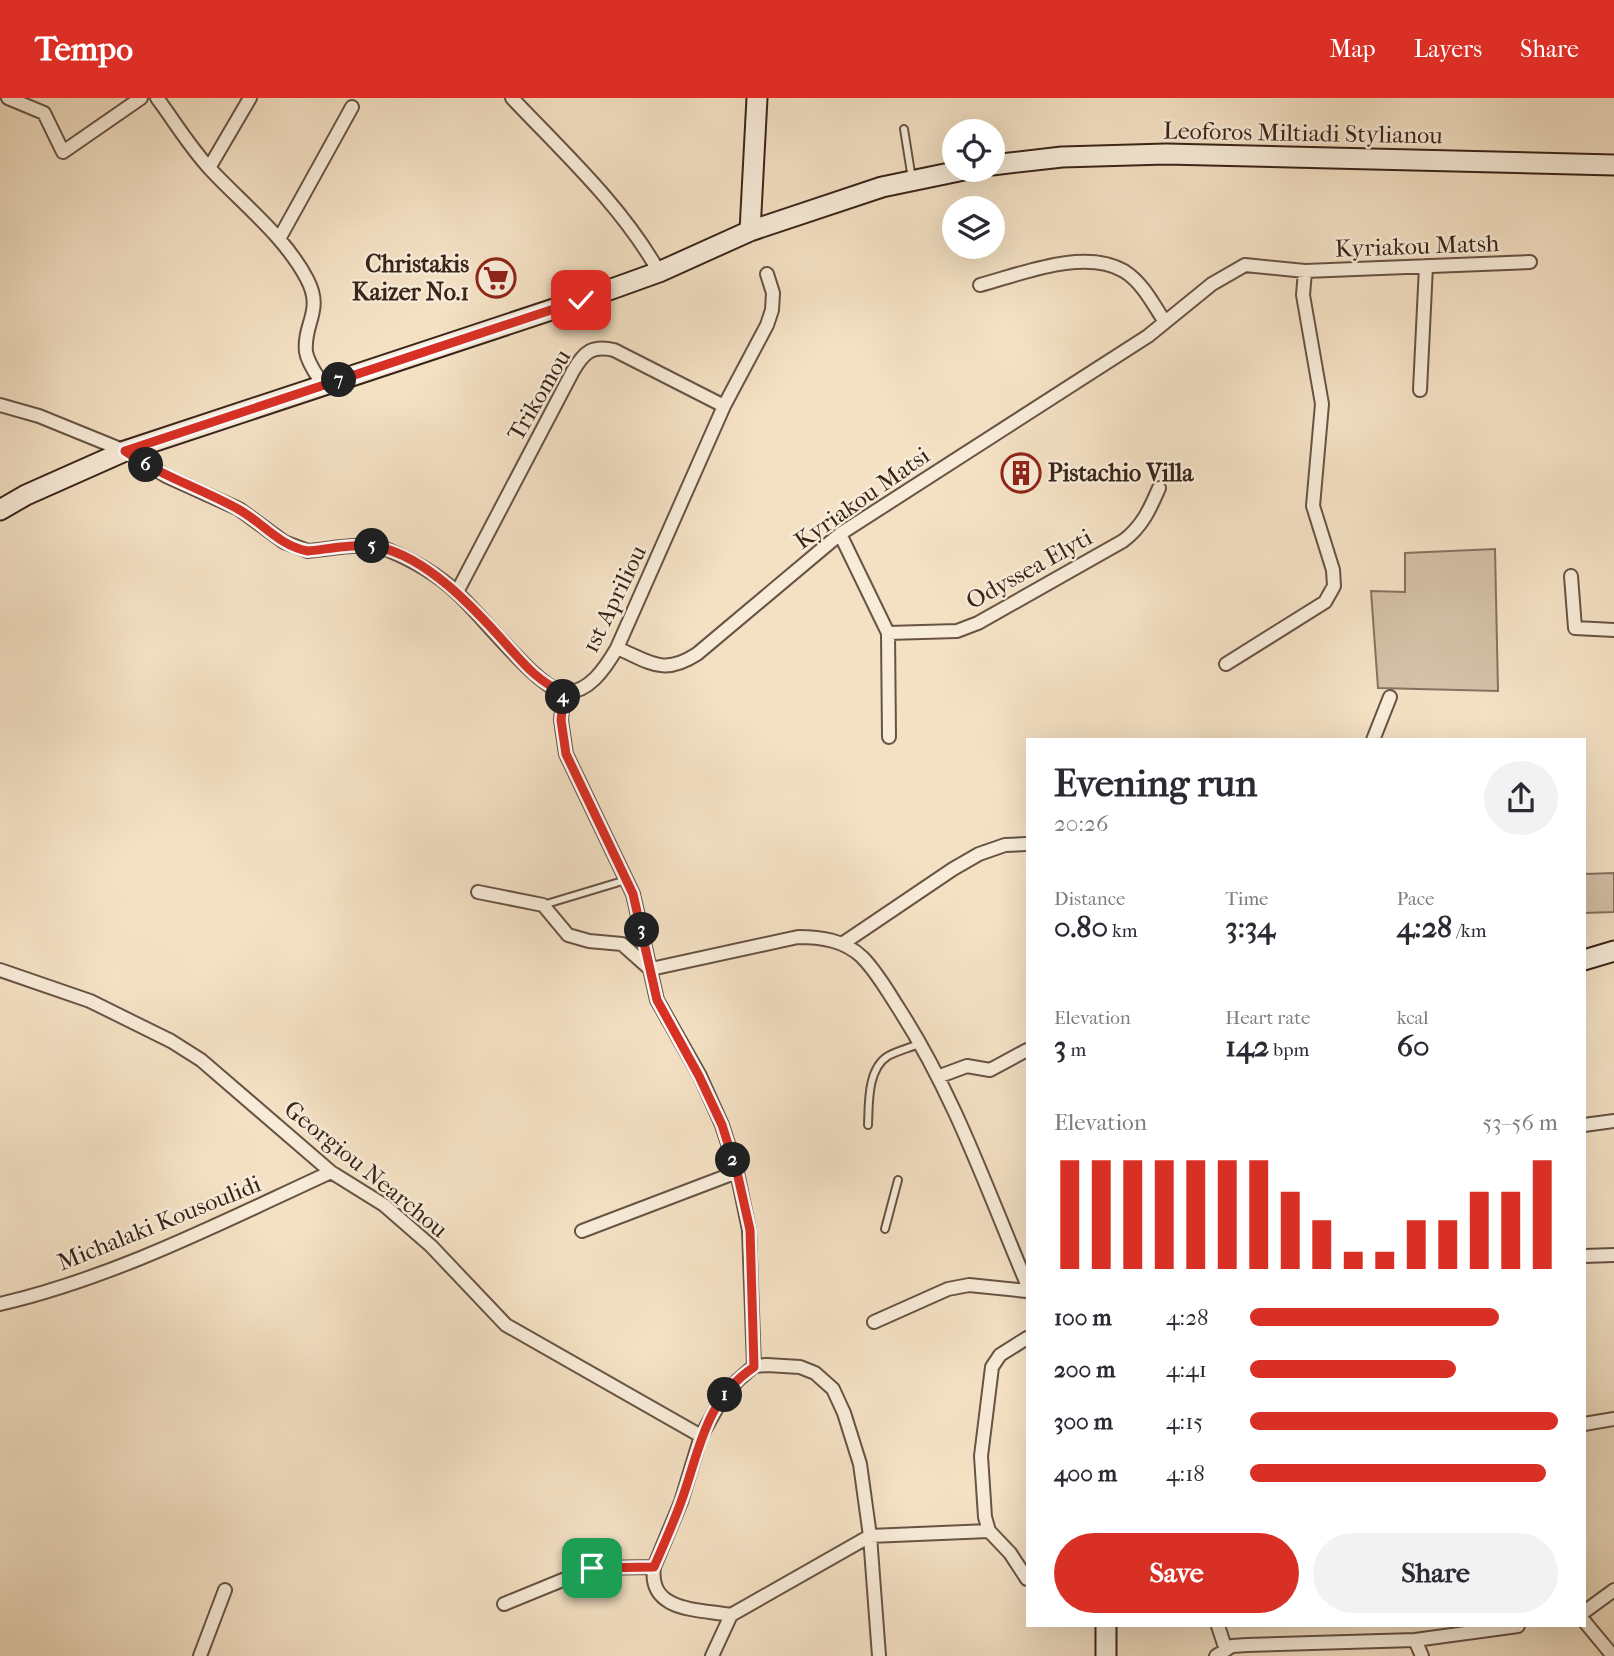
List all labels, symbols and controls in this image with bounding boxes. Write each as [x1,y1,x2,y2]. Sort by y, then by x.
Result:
text: Tempo [35,30,133,69]
text: Map [1330,35,1376,63]
text: Layers [1414,35,1482,63]
text: Share [1520,35,1579,63]
street label: Leoforos Miltiadi Stylianou [1163,117,1443,149]
map controls [942,119,1005,259]
button: locate [942,119,1005,182]
button: layers [942,196,1005,259]
street label: Kyriakou Matsh [1334,229,1500,263]
place label: Christakis Kaizer No.1 [352,250,469,306]
supermarket icon: Christakis Kaizer No.1 [475,257,517,299]
pin [551,270,611,330]
icon: check [562,281,600,319]
street label: Trikomou [502,344,577,446]
pin: 7 [322,362,356,398]
text: 7 [334,368,343,390]
street label: Kyriakou Matsi [789,441,935,555]
pin: 6 [128,448,164,482]
building icon: Pistachio Villa [1000,452,1042,494]
text: 6 [140,453,151,475]
place label: Pistachio Villa [1048,459,1194,487]
street label: Odyssea Elyti [961,523,1097,615]
pin: 5 [354,528,390,564]
text: 5 [367,534,376,556]
street label: 1st Apriliou [576,540,652,657]
pin: 4 [546,680,580,714]
text: 4 [557,685,568,707]
text: Evening run [1054,761,1257,806]
button: share [1484,761,1558,835]
text: 20:26 [1054,810,1108,837]
text: Distance [1054,888,1125,910]
text: Time [1225,888,1269,910]
text: Pace [1397,888,1435,910]
text: 0.80 [1054,910,1108,945]
text: 3:34 [1225,910,1275,945]
text: 4:28 [1397,910,1452,945]
pin: 3 [624,912,660,948]
text: 3 [638,918,645,940]
text: km [1108,920,1138,942]
text: /km [1452,920,1486,942]
text: Elevation [1054,1007,1131,1029]
text: Heart rate [1225,1007,1310,1029]
text: kcal [1397,1007,1429,1029]
text: 3 [1054,1029,1066,1064]
text: 142 [1225,1029,1269,1064]
text: 60 [1397,1029,1429,1064]
text: m [1066,1039,1086,1061]
text: bpm [1269,1039,1309,1061]
street label: Georgiou Nearchou [279,1095,454,1244]
text: Elevation [1054,1109,1147,1136]
text: 53–56 m [1482,1109,1558,1136]
pin: 2 [716,1142,750,1178]
text: 2 [728,1148,737,1170]
street label: Michalaki Kousoulidi [53,1169,265,1277]
text: 100 m [1054,1304,1112,1331]
text: 4:28 [1166,1304,1209,1331]
text: 200 m [1054,1356,1115,1383]
text: 4:41 [1166,1356,1207,1383]
pin: 1 [708,1378,742,1412]
text: 1 [721,1383,728,1405]
text: 300 m [1054,1408,1113,1435]
text: 4:15 [1166,1408,1203,1435]
text: 400 m [1054,1460,1117,1487]
text: 4:18 [1166,1460,1205,1487]
button: Save [1054,1533,1299,1613]
button: Share [1313,1533,1558,1613]
pin [562,1538,622,1598]
icon: arrive [573,1549,611,1587]

